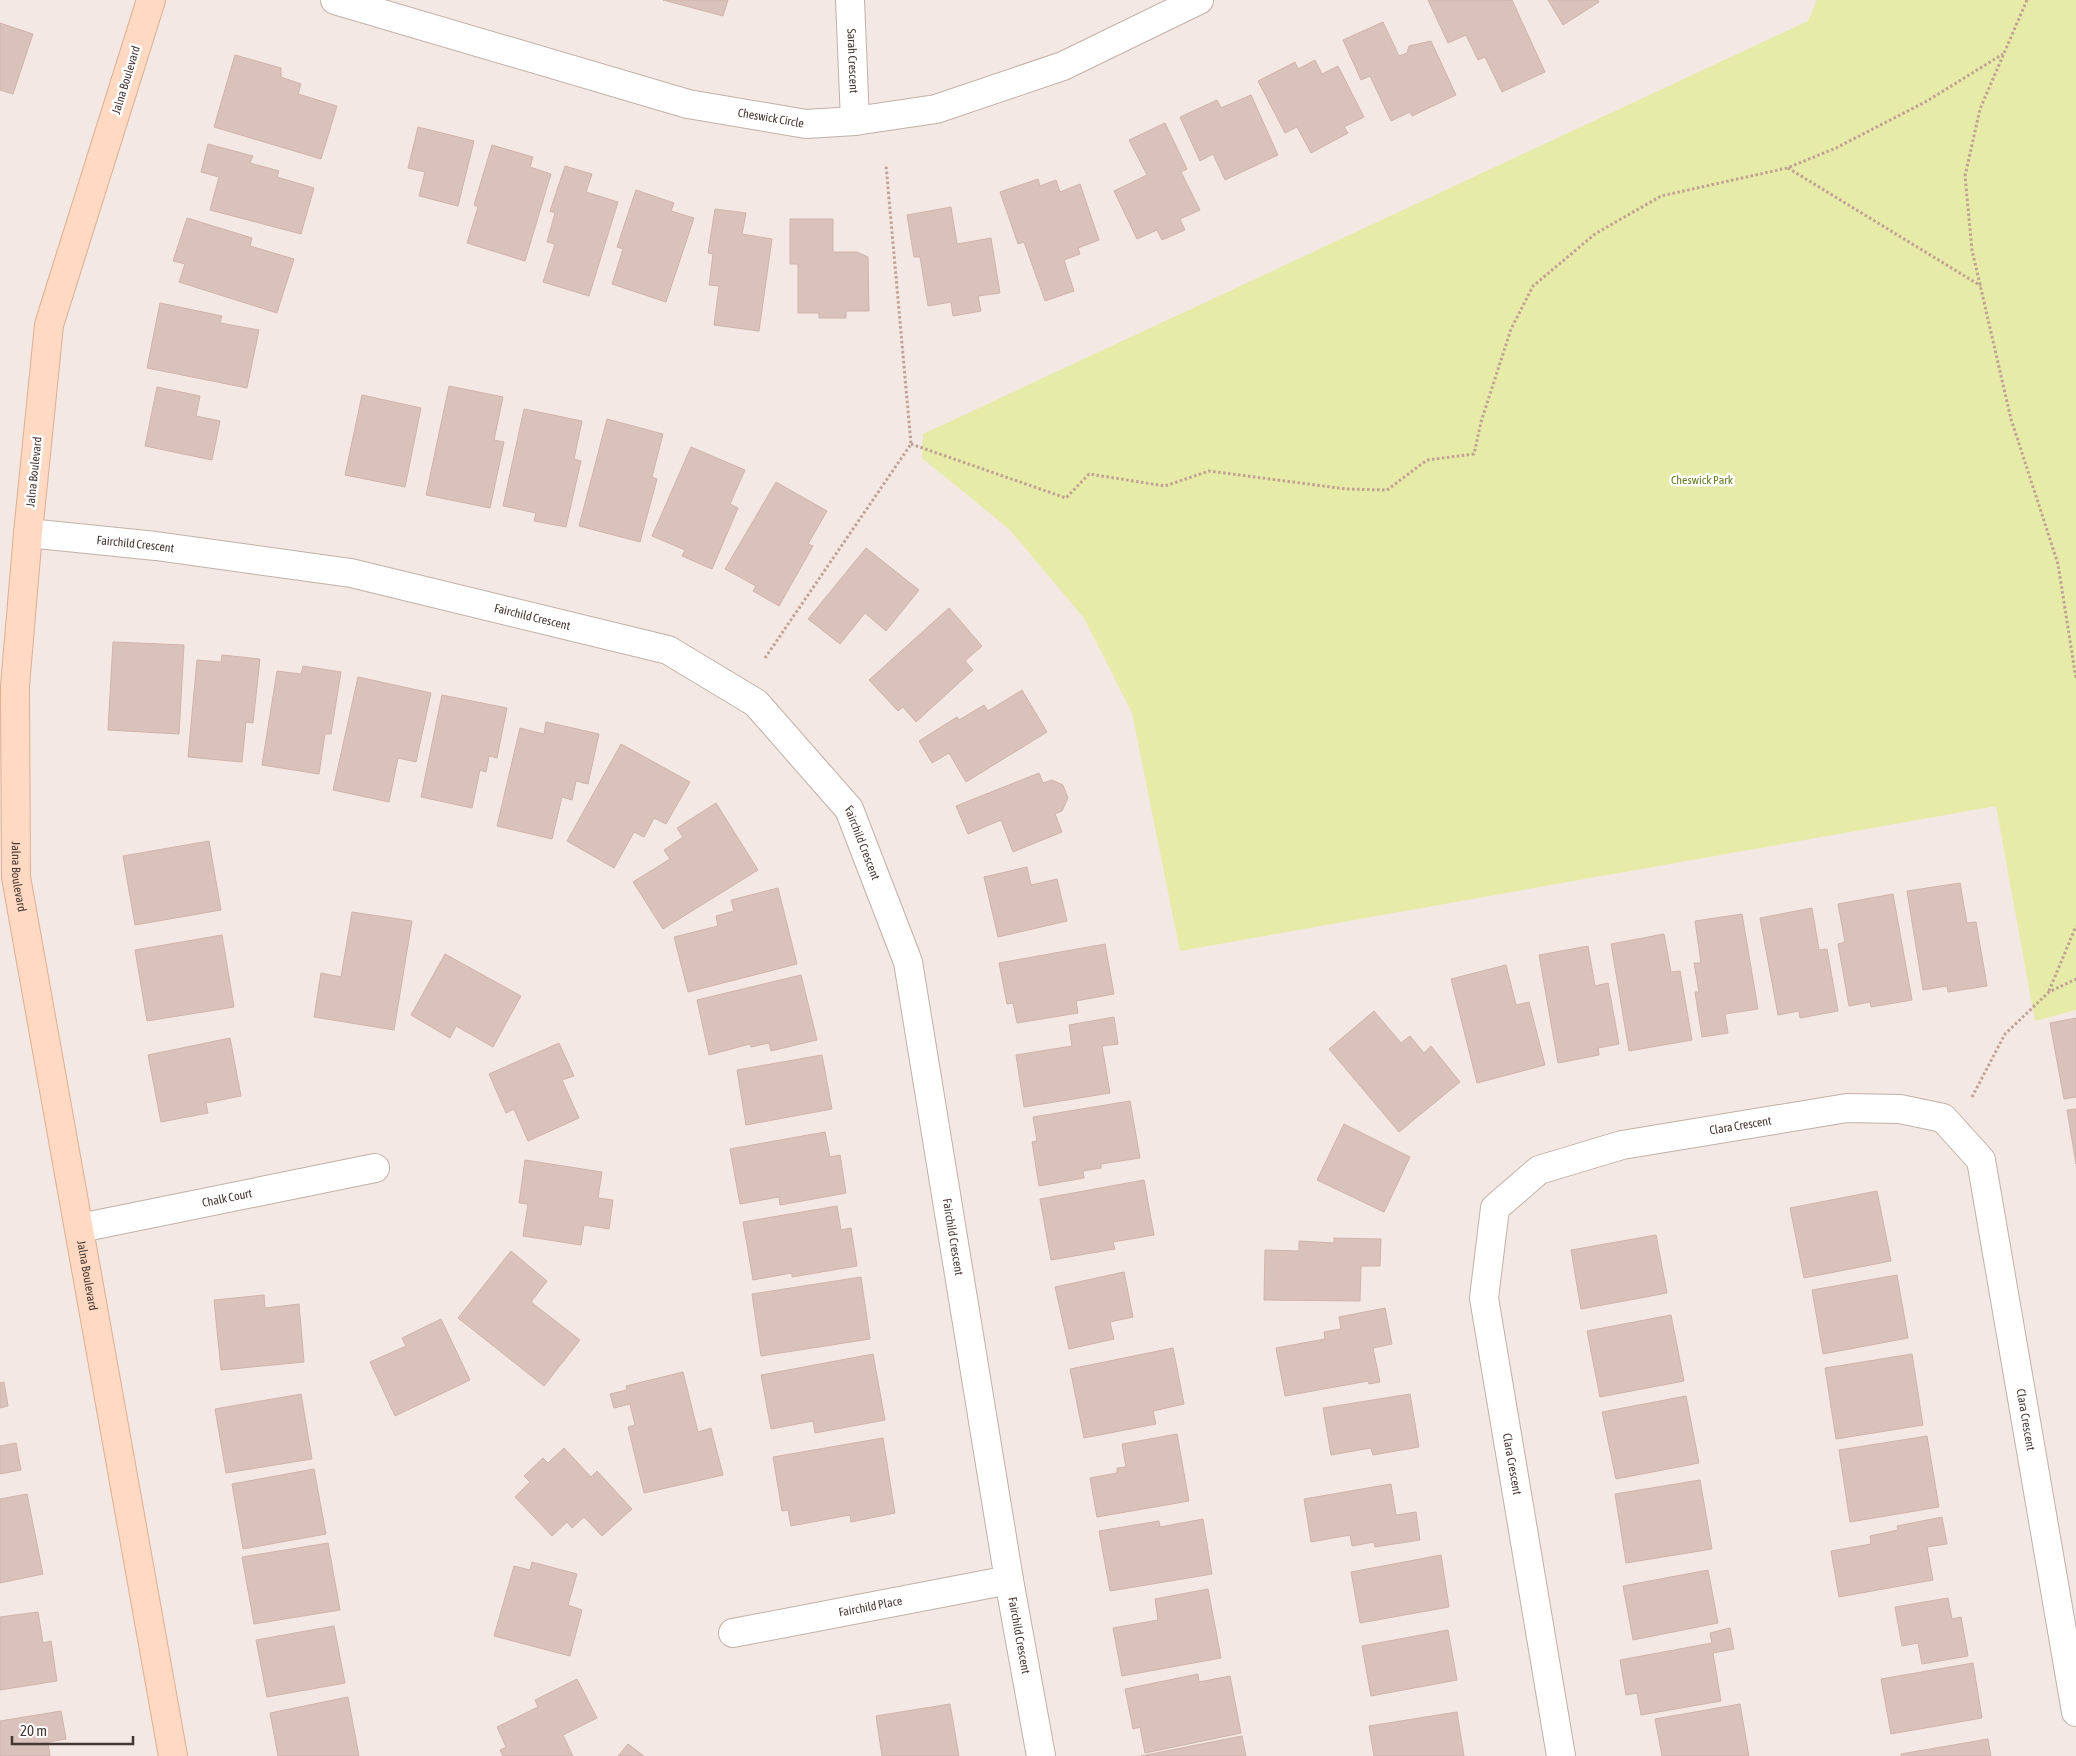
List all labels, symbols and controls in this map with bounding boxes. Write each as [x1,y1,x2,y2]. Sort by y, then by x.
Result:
street label: Sarah Crescent [844,28,861,94]
street label: Jalna Boulevard [109,44,143,116]
street label: Cheswick Circle [737,106,805,131]
street label: Jalna Boulevard [23,436,45,508]
park label: Cheswick Park [1671,473,1734,487]
street label: Fairchild Crescent [96,533,176,556]
street label: Fairchild Crescent [493,601,572,633]
street label: Fairchild Crescent [842,803,883,882]
street label: Jalna Boulevard [9,841,29,913]
street label: Clara Crescent [1708,1113,1773,1138]
street label: Chalk Court [201,1186,254,1210]
street label: Fairchild Crescent [940,1197,966,1277]
street label: Jalna Boulevard [74,1239,100,1312]
street label: Clara Crescent [2013,1388,2038,1452]
street label: Clara Crescent [1500,1432,1524,1497]
street label: Fairchild Place [837,1594,904,1620]
street label: Fairchild Crescent [1005,1596,1033,1676]
scale bar [12,1714,134,1746]
text: 20 m [20,1722,47,1739]

